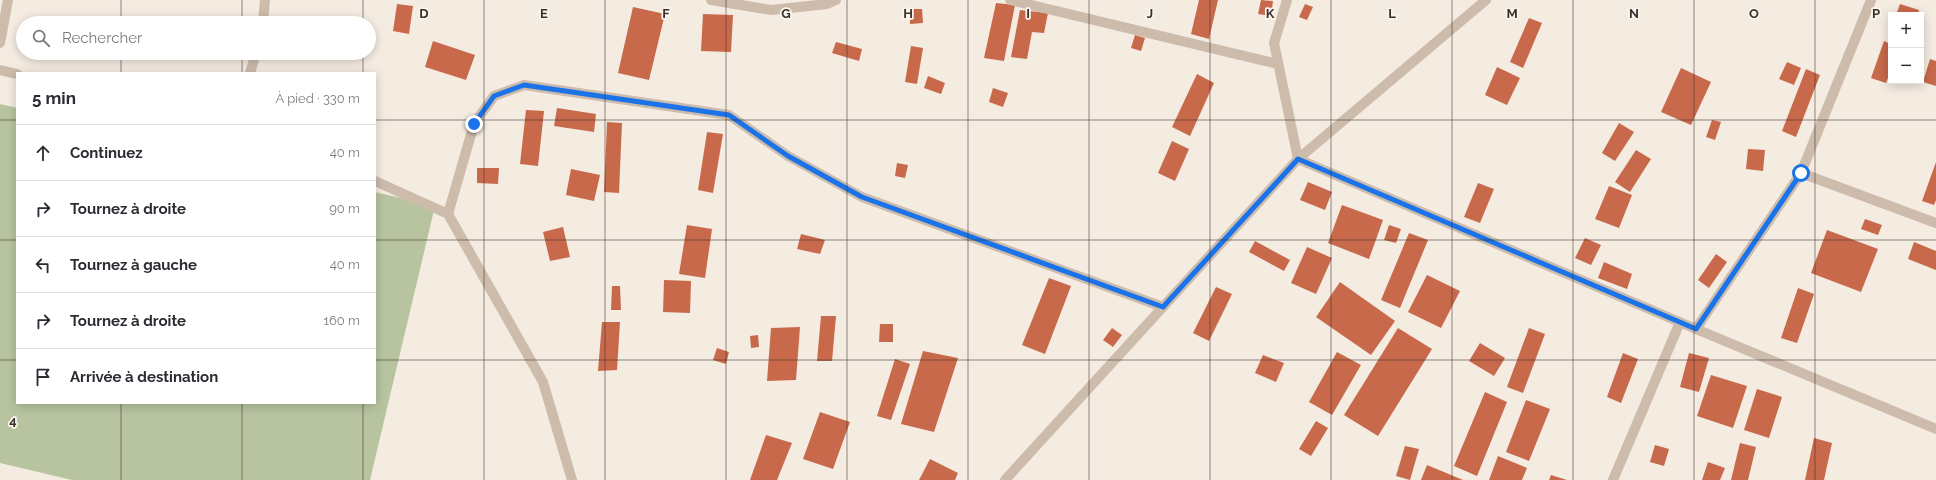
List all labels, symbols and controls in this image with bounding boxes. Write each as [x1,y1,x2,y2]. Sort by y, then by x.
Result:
text: D [419,6,429,21]
text: E [540,6,548,21]
text: F [662,6,670,21]
text: G [781,6,791,21]
text: H [903,6,913,21]
text: I [1026,6,1030,21]
text: J [1147,6,1153,21]
text: K [1266,6,1275,21]
text: L [1388,6,1396,21]
text: M [1506,6,1518,21]
text: N [1629,6,1639,21]
text: O [1749,6,1759,21]
text: P [1872,6,1880,21]
map controls [1888,12,1924,84]
button: + [1888,12,1924,48]
search box [16,16,376,60]
icon: search [30,27,52,49]
text: Rechercher [62,29,142,47]
button: − [1888,48,1924,84]
text: 5 min [32,88,76,108]
text: À pied · 330 m [276,91,360,106]
route end [465,115,483,133]
icon: ahead [32,142,54,164]
text: Continuez [70,144,143,162]
text: 40 m [330,145,360,160]
route start [1792,164,1810,182]
icon: right [32,198,54,220]
text: Tournez à droite [70,200,186,218]
text: 90 m [329,201,360,216]
icon: left [32,254,54,276]
text: Tournez à gauche [70,256,197,274]
text: 40 m [330,257,360,272]
icon: right [32,310,54,332]
text: Tournez à droite [70,312,186,330]
text: 160 m [323,313,360,328]
icon: arrive [32,366,54,388]
text: Arrivée à destination [70,368,218,386]
text: 4 [9,413,17,428]

